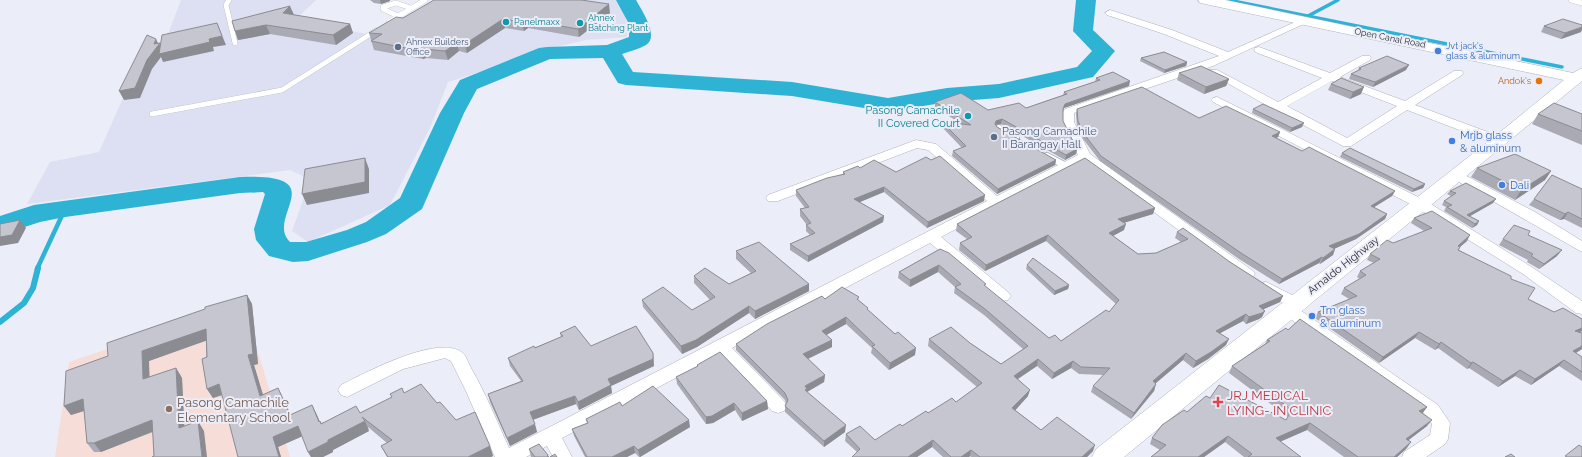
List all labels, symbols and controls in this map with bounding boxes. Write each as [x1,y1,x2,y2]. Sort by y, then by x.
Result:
place label: Ahnex Batching Plant [588,13,648,33]
marker: Panelmaxx [501,17,511,27]
place label: Panelmaxx [514,17,560,27]
marker: Ahnex Batching Plant [575,18,585,28]
street label: Open Canal Road [1354,26,1427,50]
place label: Ahnex Builders Office [406,37,469,57]
place label: Jvt jack's glass & aluminum [1446,41,1520,61]
marker: Ahnex Builders Office [393,42,403,52]
marker: Jvt jack's glass & aluminum [1433,46,1443,56]
place label: Andok's [1498,76,1532,86]
marker: Andok's [1534,76,1544,86]
place label: Pasong Camachile II Covered Court [865,104,961,130]
marker: Pasong Camachile II Covered Court [963,111,973,121]
place label: Pasong Camachile II Barangay Hall [1002,125,1097,151]
place label: Mrjb glass & aluminum [1460,129,1521,155]
marker: Pasong Camachile II Barangay Hall [989,132,999,142]
marker: Mrjb glass & aluminum [1447,136,1457,146]
place label: Dali [1510,179,1529,192]
marker: Dali [1497,180,1507,190]
street label: Arnaldo Highway [1305,233,1382,297]
place label: Tm glass & aluminum [1320,304,1381,330]
marker: Tm glass & aluminum [1307,311,1317,321]
place label: JRJ MEDICAL LYING- IN CLINIC [1227,388,1332,418]
place label: Pasong Camachile Elementary School [177,395,291,425]
marker: JRJ MEDICAL LYING- IN CLINIC [1212,396,1224,408]
marker: Pasong Camachile Elementary School [164,404,174,414]

